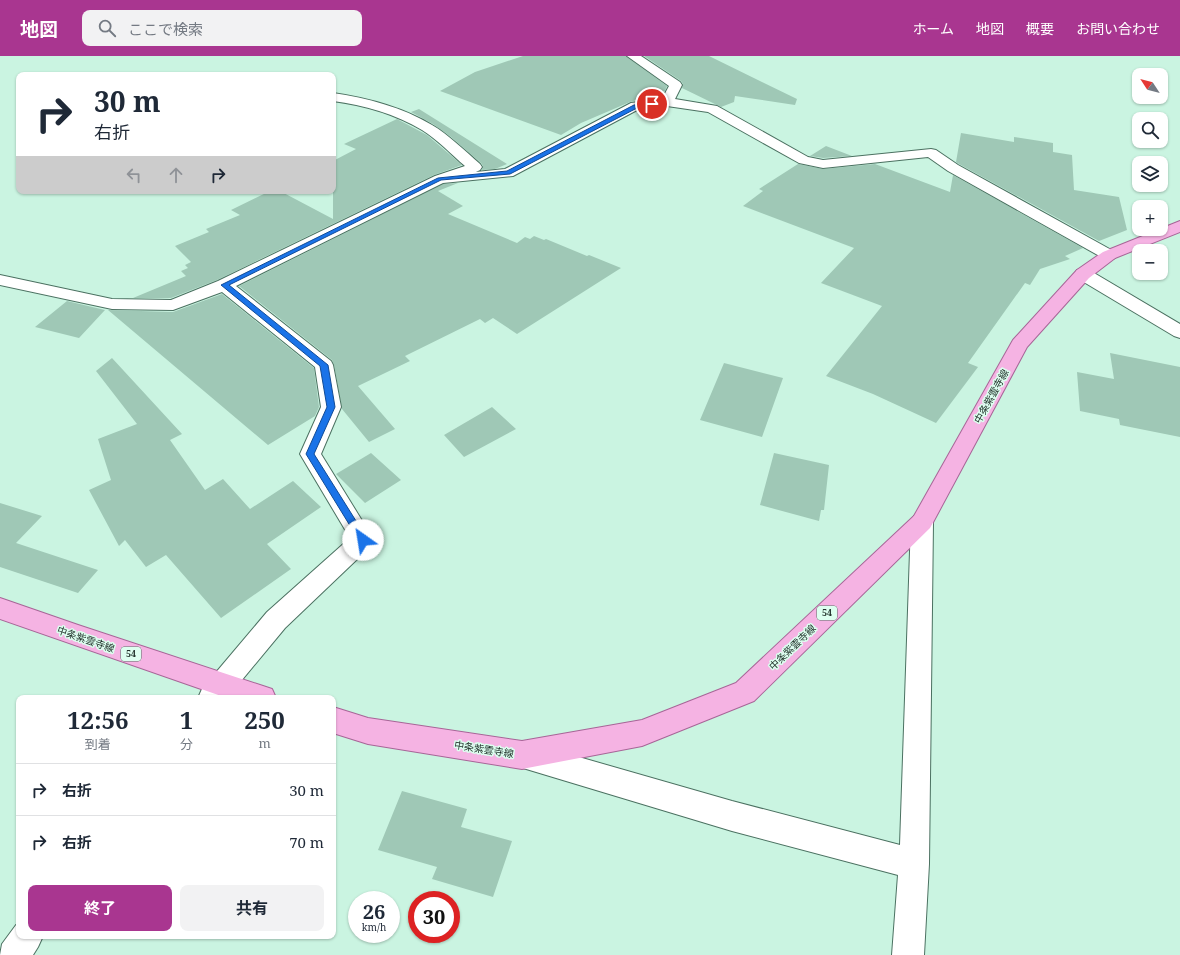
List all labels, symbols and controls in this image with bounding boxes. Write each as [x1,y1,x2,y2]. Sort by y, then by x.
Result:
search box [82,10,362,46]
text: 地図 [20,16,58,42]
icon: search [96,17,118,39]
text: ここで検索 [128,19,203,39]
text: ホーム [912,19,954,38]
text: 地図 [976,19,1004,38]
text: 概要 [1026,19,1054,38]
text: お問い合わせ [1076,19,1160,38]
north arrow [1132,68,1168,104]
map controls [1132,68,1168,280]
text: 30 m [94,82,161,120]
pin [635,87,669,121]
icon: right [28,88,80,140]
icon: arrive [641,93,663,115]
button: search [1132,112,1168,148]
text: 右折 [94,120,130,144]
button: layers [1132,156,1168,192]
icon: left [123,164,145,186]
icon: ahead [165,164,187,186]
icon: right [207,164,229,186]
button: + [1132,200,1168,236]
button: − [1132,244,1168,280]
street label: 中条紫雲寺線 [970,366,1012,426]
position arrow [342,519,384,561]
road number: 54 [817,606,837,620]
street label: 中条紫雲寺線 [766,621,818,673]
street label: 中条紫雲寺線 [55,623,117,655]
road number: 54 [121,647,141,661]
text: 12:56 [67,703,129,736]
text: 1 [180,703,193,736]
text: 250 [244,703,285,736]
text: m [258,734,271,752]
text: 到着 [85,735,111,753]
text: 分 [180,735,193,753]
street label: 中条紫雲寺線 [453,737,515,761]
icon: right [28,779,50,801]
text: 右折 [62,780,92,800]
text: 30 m [289,780,324,800]
icon: right [28,831,50,853]
text: 右折 [62,832,92,852]
text: 70 m [289,832,324,852]
button: 終了 [28,885,172,931]
button: 共有 [180,885,324,931]
speed limit sign: 30 [408,891,460,943]
text: 26 [363,898,385,925]
text: km/h [362,920,386,934]

